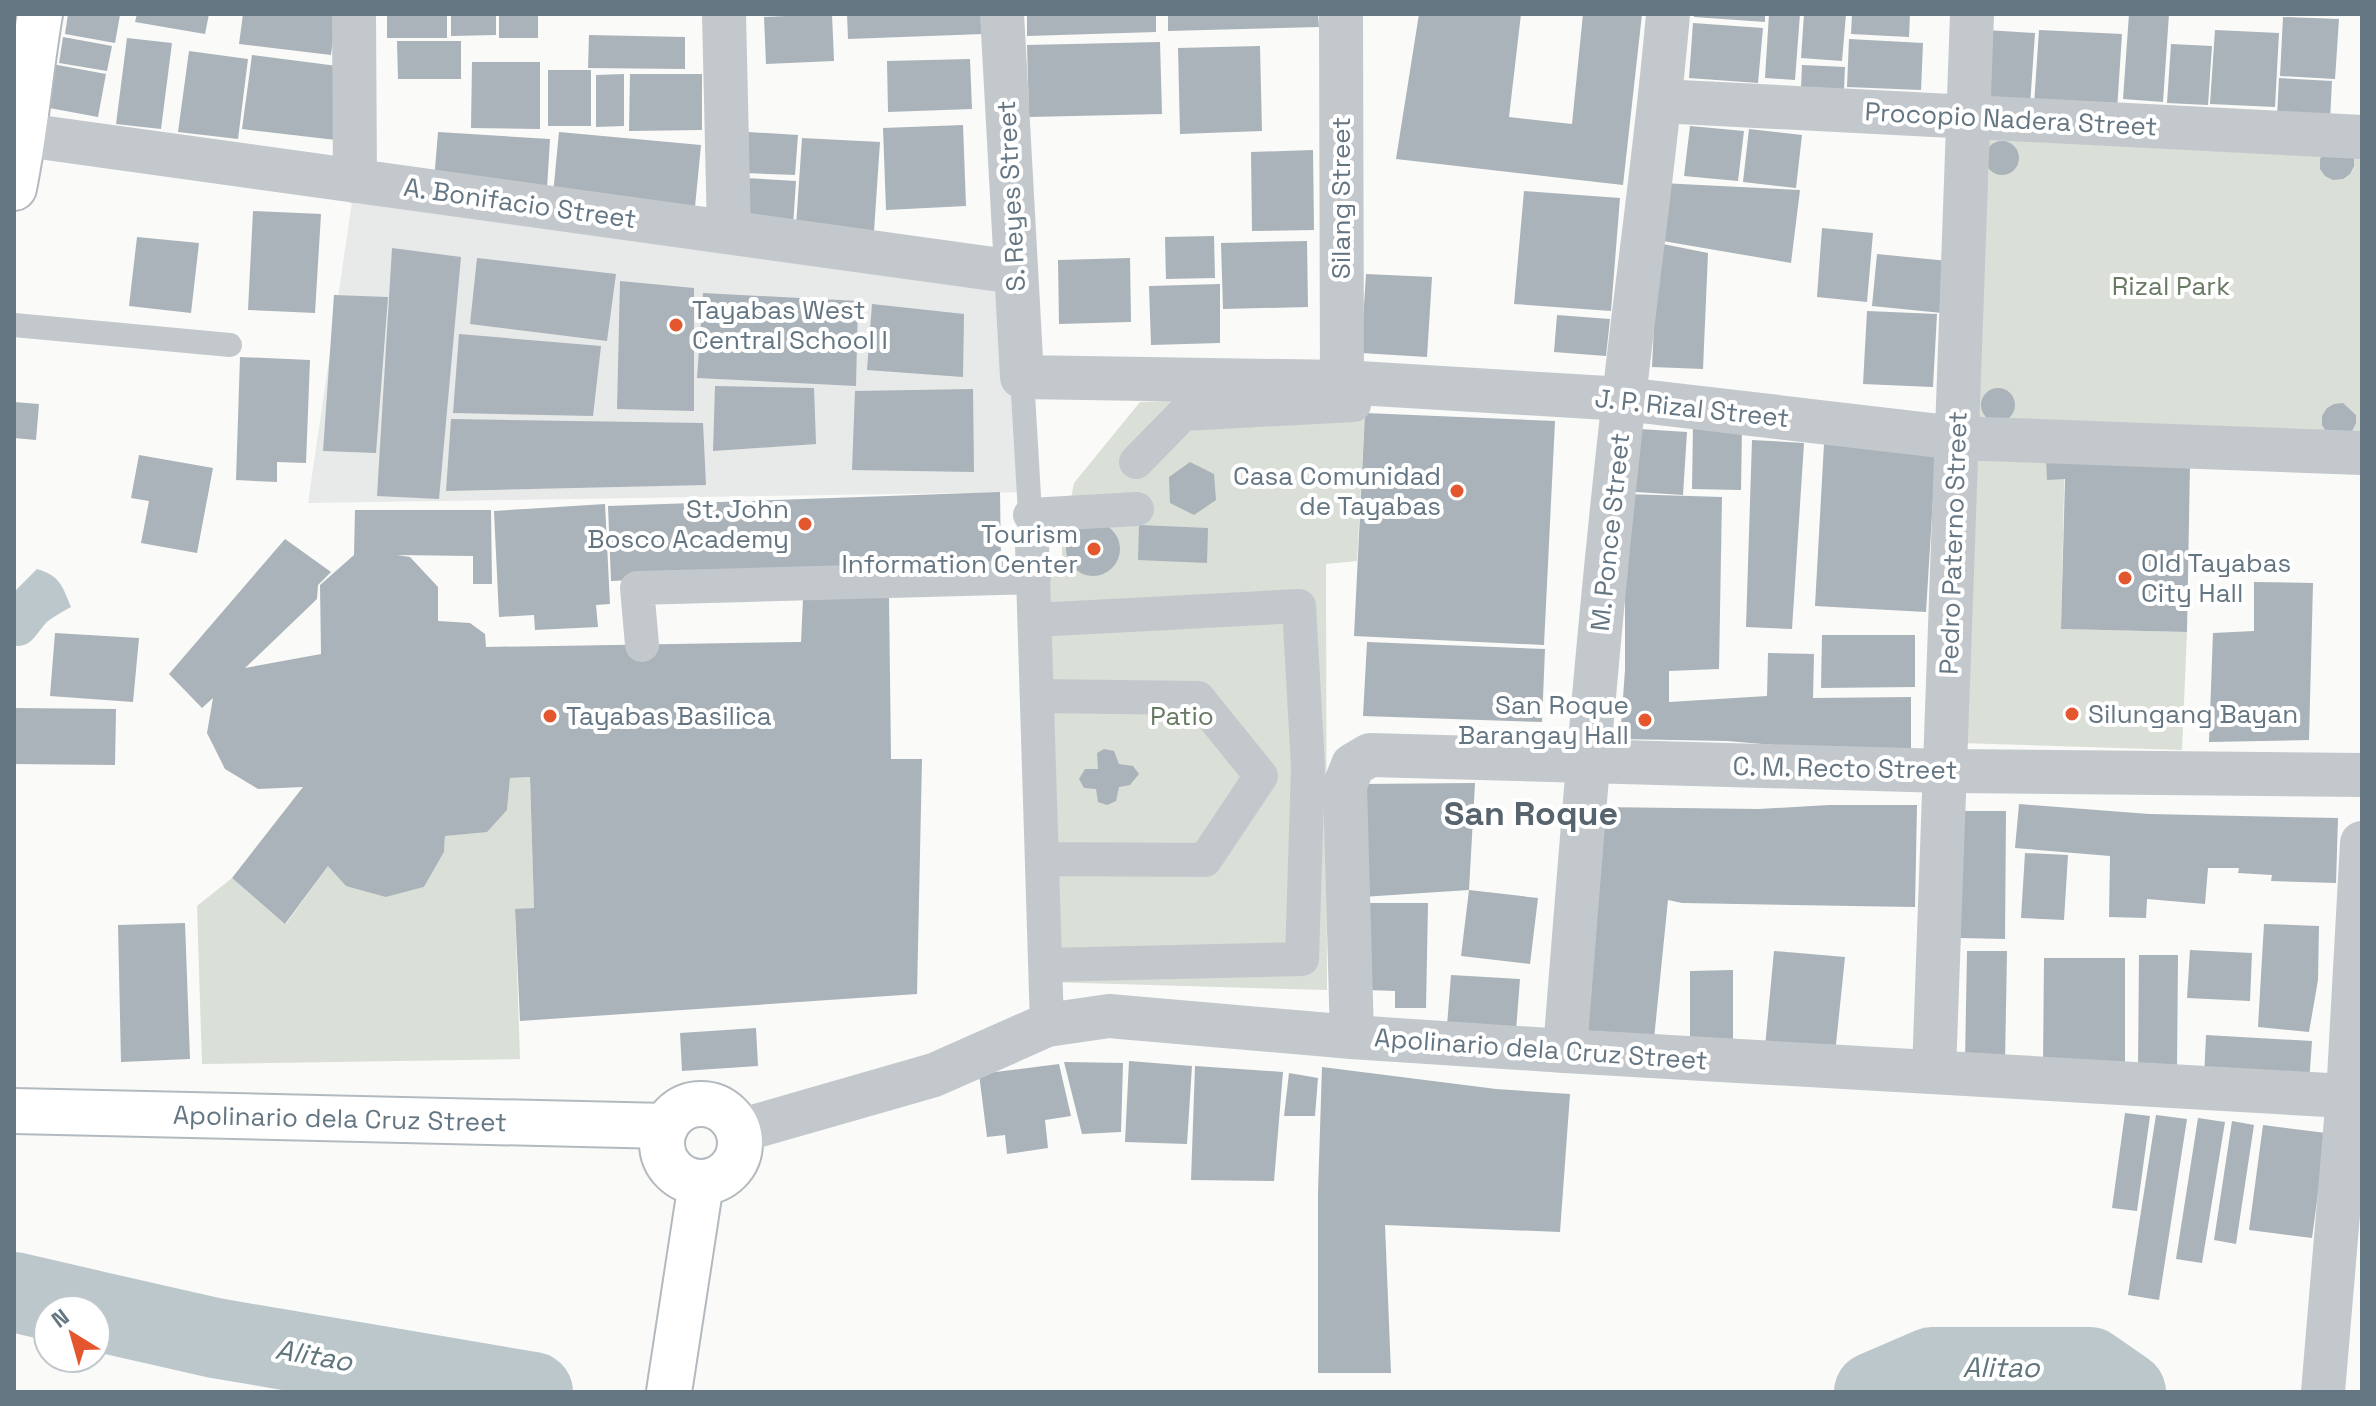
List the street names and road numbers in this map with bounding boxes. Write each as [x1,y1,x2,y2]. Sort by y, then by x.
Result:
street label: Procopio Nadera Street [1864,94,2158,144]
street label: S. Reyes Street [989,100,1033,292]
street label: Silang Street [1324,117,1358,279]
street label: A. Bonifacio Street [402,170,638,236]
street label: J. P. Rizal Street [1593,381,1791,435]
street label: Pedro Paterno Street [1931,411,1975,675]
street label: M. Ponce Street [1583,431,1637,633]
street label: C. M. Recto Street [1732,749,1958,787]
street label: Apolinario dela Cruz Street [1373,1020,1709,1078]
street label: Apolinario dela Cruz Street [172,1098,507,1139]

